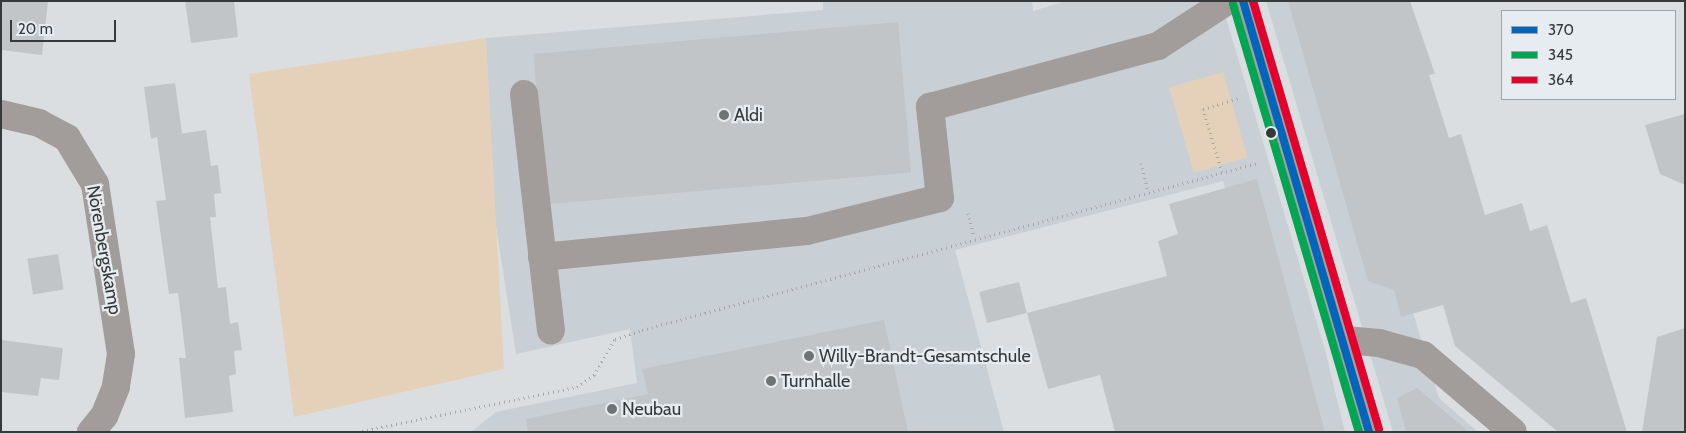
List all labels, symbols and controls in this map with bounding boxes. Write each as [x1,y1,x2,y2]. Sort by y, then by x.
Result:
scale bar [12,10,119,42]
legend [1501,10,1676,100]
text: 20 m [18,20,53,38]
text: 370 [1548,21,1574,39]
text: 345 [1548,46,1573,64]
text: 364 [1548,71,1573,89]
place label: Aldi [734,104,763,126]
marker: Aldi [718,109,730,121]
unlabelled marker [1266,128,1276,138]
street label: Nörenbergskamp [82,184,126,316]
place label: Willy-Brandt-Gesamtschule [819,345,1031,367]
marker: Willy-Brandt-Gesamtschule [803,350,815,362]
place label: Turnhalle [781,370,850,392]
marker: Turnhalle [765,375,777,387]
place label: Neubau [622,398,681,420]
marker: Neubau [606,403,618,415]

